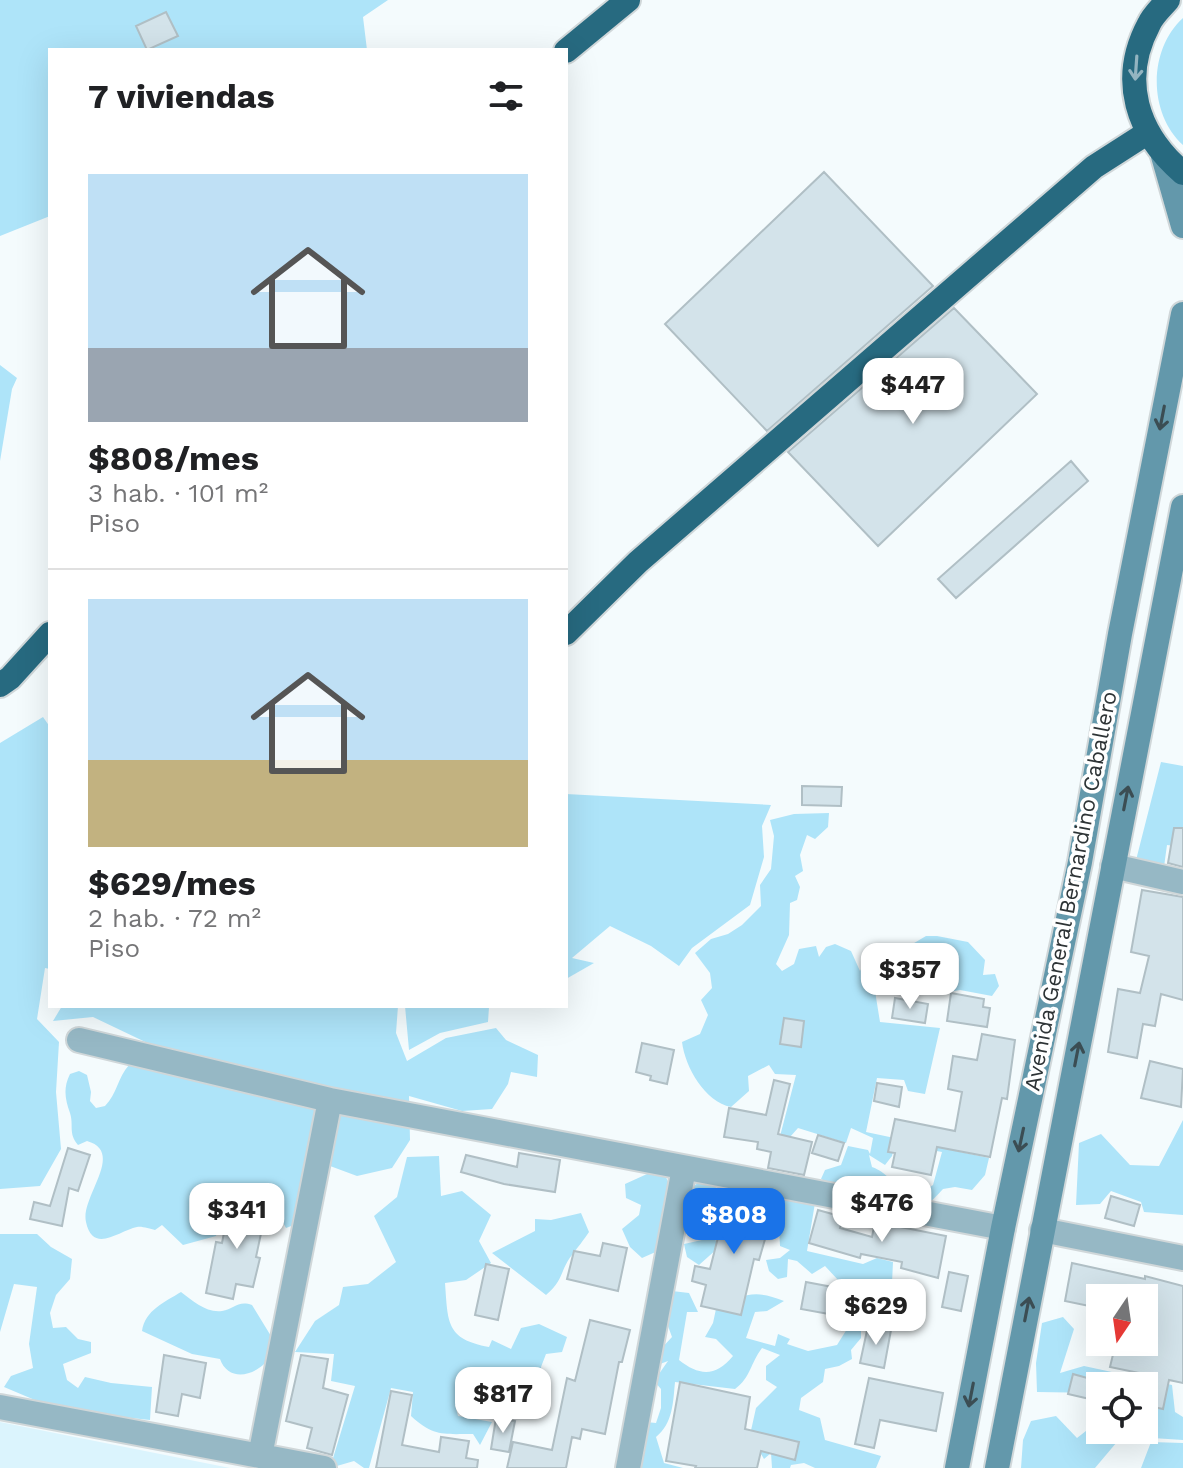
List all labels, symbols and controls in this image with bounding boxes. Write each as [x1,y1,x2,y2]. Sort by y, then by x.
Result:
one-way arrow [1128,55,1143,81]
icon: filters [484,74,528,118]
text: 7 viviendas [88,76,275,116]
icon: home [236,226,380,370]
pin: $447 [866,358,960,426]
text: $447 [881,369,945,399]
one-way arrow [1154,405,1169,430]
text: $808/mes [88,438,259,478]
text: 3 hab. · 101 m² [88,478,268,508]
text: Piso [88,508,140,538]
icon: home [236,651,380,795]
street label: Avenida General Bernardino Caballero [1019,689,1122,1093]
one-way arrow [1119,786,1134,812]
text: $629/mes [88,863,256,903]
text: 2 hab. · 72 m² [88,903,261,933]
text: Piso [88,933,140,963]
pin: $357 [863,943,957,1011]
text: $357 [879,954,941,984]
one-way arrow [1071,1042,1086,1067]
one-way arrow [1013,1127,1028,1152]
pin: $476 [835,1176,929,1244]
pin: $341 [190,1183,284,1251]
text: $476 [850,1187,914,1217]
pin: $808 [687,1188,781,1256]
text: $341 [207,1194,267,1224]
text: $808 [701,1199,767,1229]
pin: $629 [829,1279,923,1347]
north arrow [1086,1284,1158,1356]
map controls [1086,1284,1158,1444]
text: $629 [844,1290,908,1320]
one-way arrow [1021,1297,1036,1322]
pin: $817 [456,1367,550,1435]
button: locate [1086,1372,1158,1444]
text: $817 [473,1378,533,1408]
one-way arrow [962,1382,977,1407]

